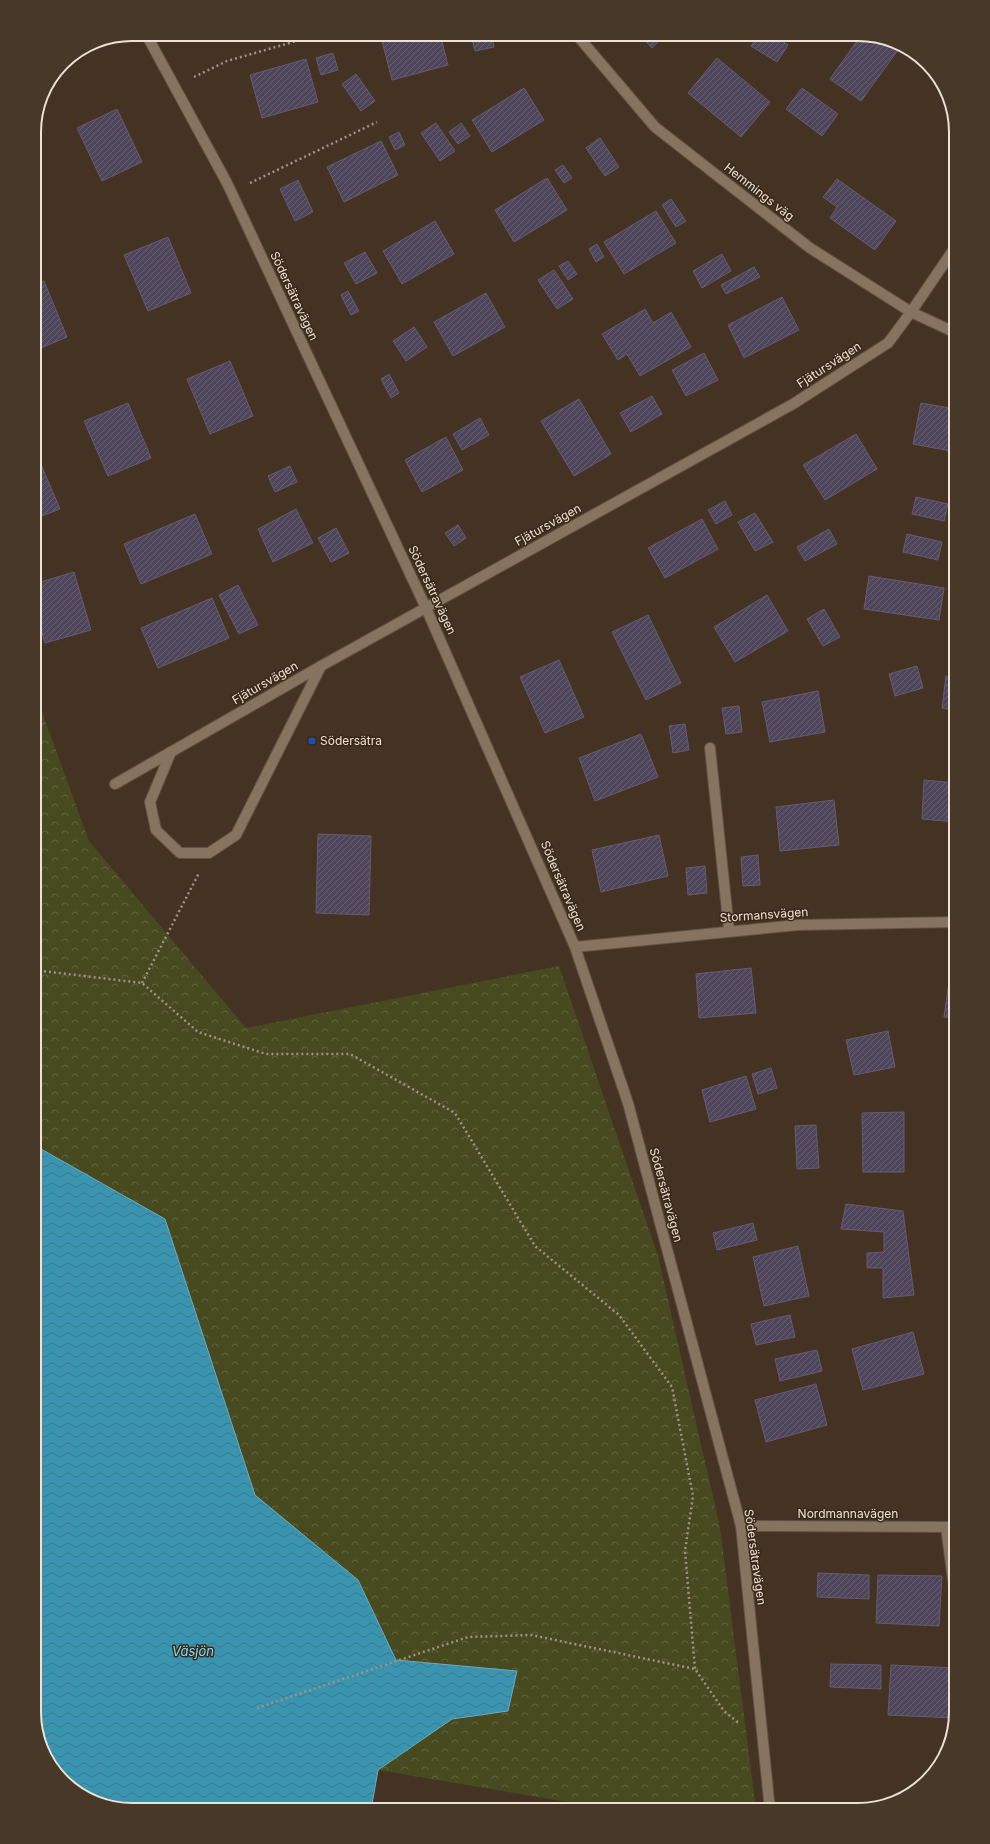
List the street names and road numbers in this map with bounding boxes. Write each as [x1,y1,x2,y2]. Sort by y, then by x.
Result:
street label: Hemmings väg [721,160,797,224]
street label: Södersätravägen [267,249,322,343]
street label: Fjätursvägen [794,338,864,391]
street label: Fjätursvägen [512,500,584,549]
street label: Södersätravägen [405,543,460,637]
street label: Fjätursvägen [229,658,300,707]
street label: Södersätravägen [538,838,589,933]
street label: Stormansvägen [719,904,809,925]
street label: Södersätravägen [647,1146,686,1244]
street label: Nordmannavägen [798,1506,898,1521]
street label: Södersätravägen [741,1508,770,1606]

